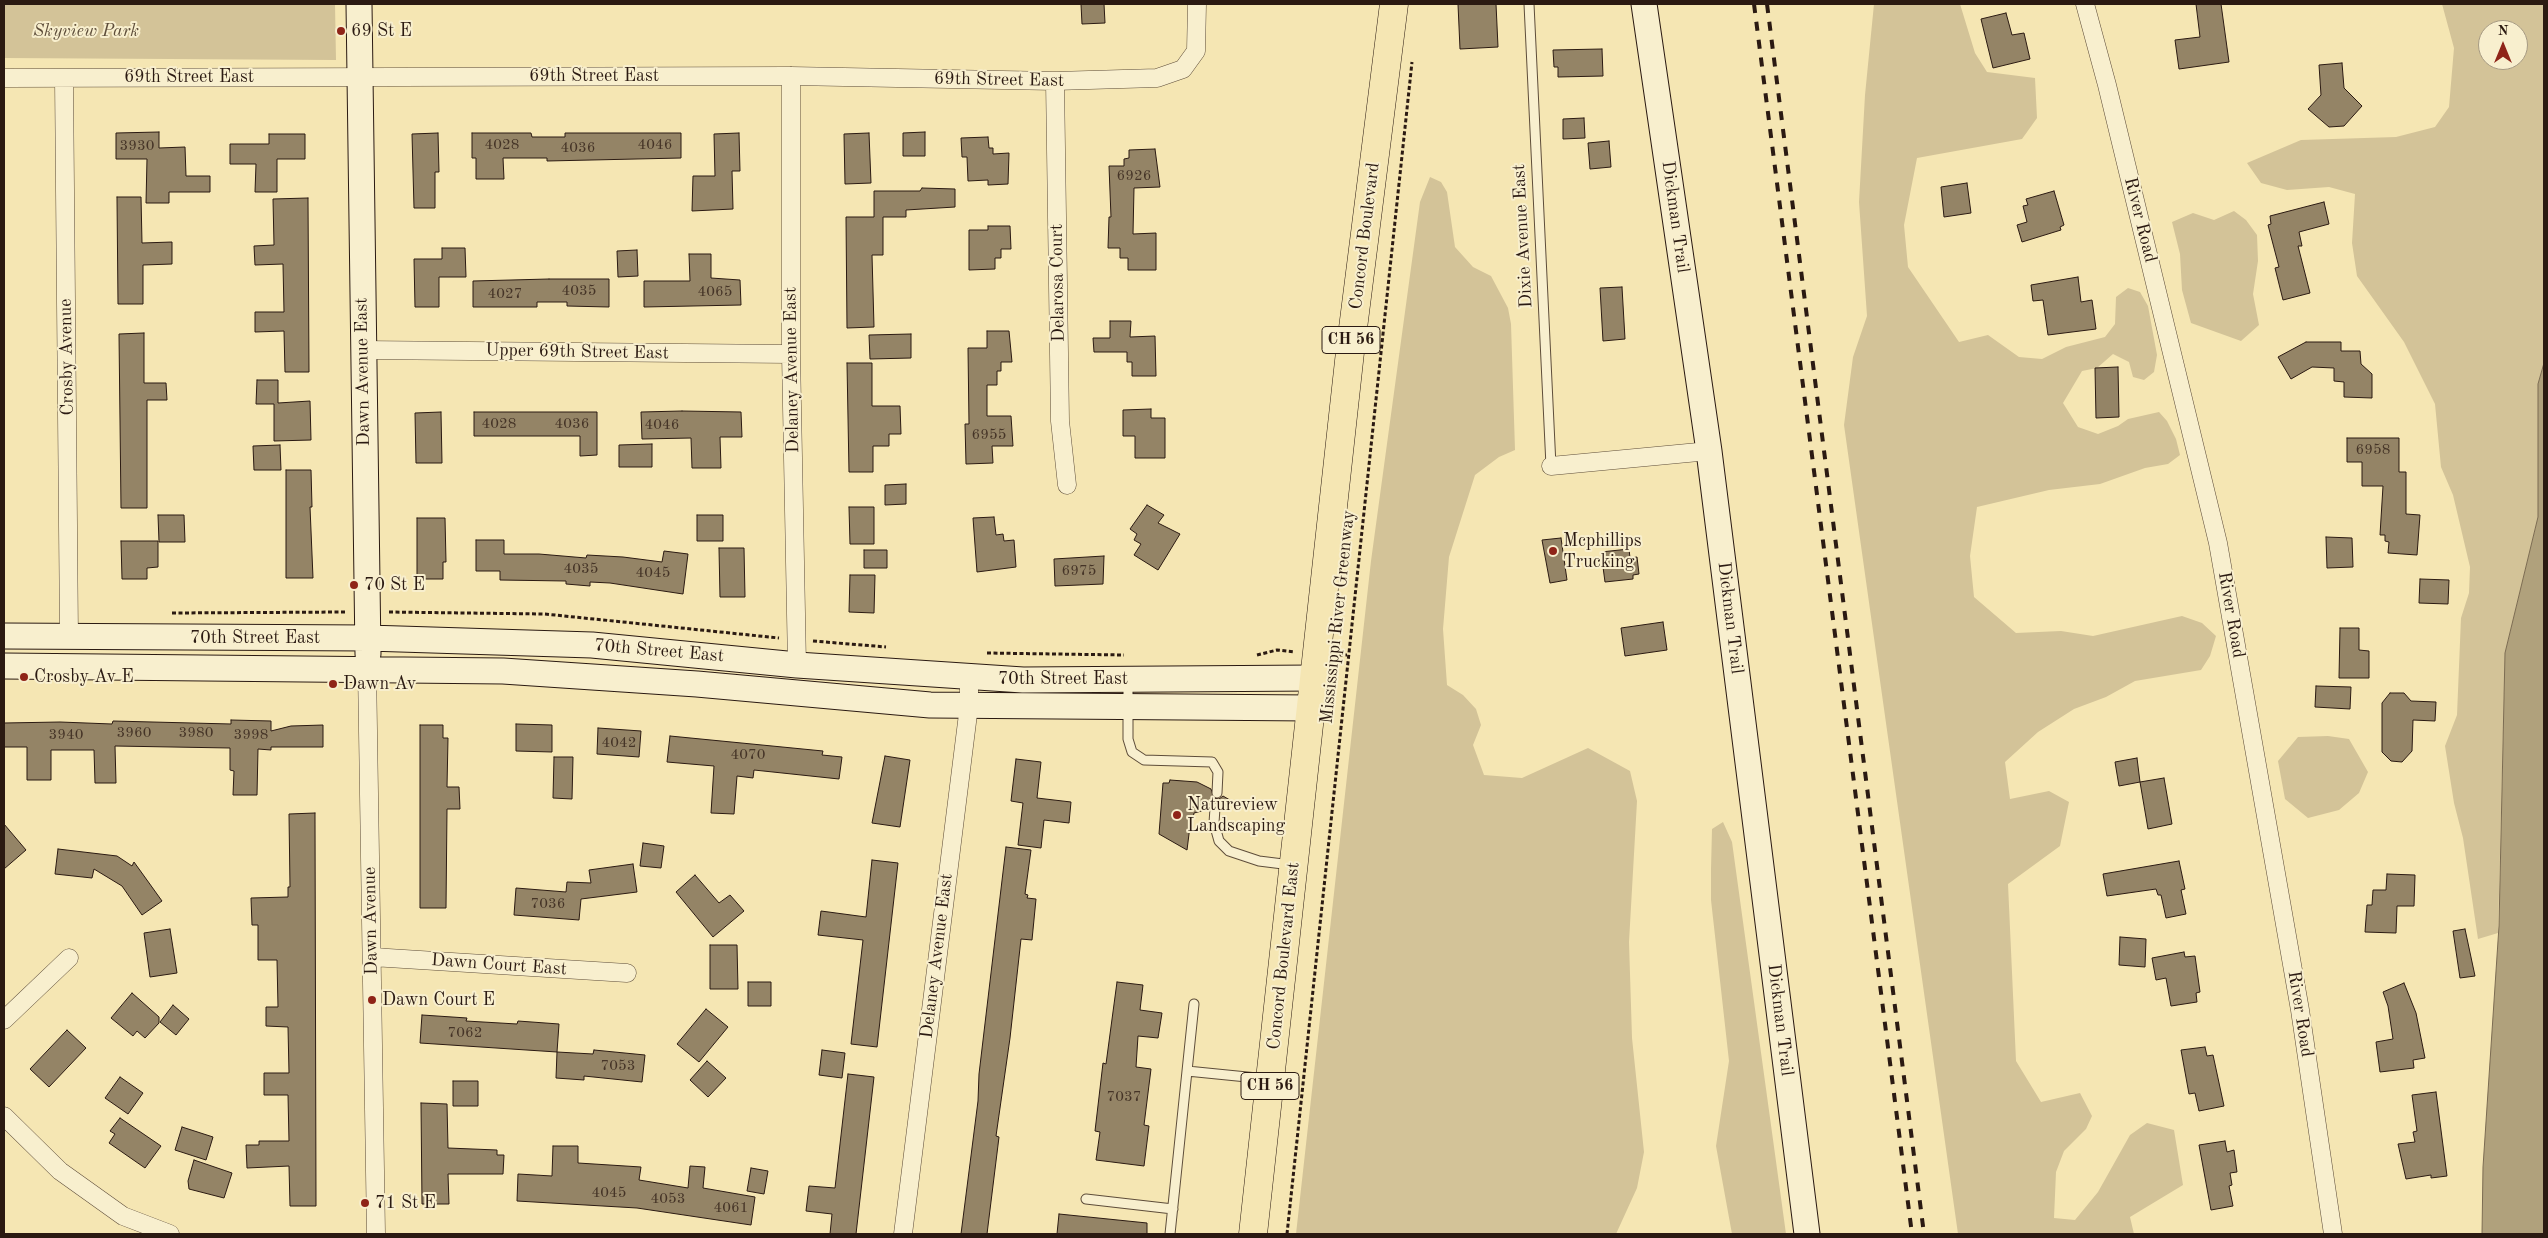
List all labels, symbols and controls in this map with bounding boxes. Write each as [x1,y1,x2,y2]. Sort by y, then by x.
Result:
park label: Skyview Park [33,20,139,42]
place label: 69 St E [351,20,412,42]
north arrow [2478,20,2528,70]
text: N [2498,24,2508,38]
marker: 69 St E [335,25,347,37]
street label: 69th Street East [529,65,659,87]
street label: 69th Street East [124,66,254,88]
street label: 69th Street East [934,68,1064,92]
house number: 4028 [485,136,519,154]
house number: 4046 [638,136,672,154]
house number: 3930 [120,137,154,155]
house number: 4036 [561,139,595,157]
street label: Dickman Trail [1656,160,1694,274]
street label: Concord Boulevard [1345,161,1385,311]
street label: Dixie Avenue East [1508,163,1538,309]
house number: 6926 [1117,167,1151,185]
street label: River Road [2119,175,2161,265]
street label: Delarosa Court [1046,224,1070,342]
house number: 4035 [562,282,596,300]
house number: 4065 [698,283,732,301]
house number: 4027 [488,285,522,303]
street label: Delaney Avenue East [780,287,804,453]
street label: Dawn Avenue East [351,297,375,447]
street label: Crosby Avenue [55,298,79,416]
road number: CH 56 [1322,326,1380,354]
street label: Upper 69th Street East [485,340,669,364]
house number: 4028 [482,415,516,433]
house number: 4036 [555,415,589,433]
house number: 4046 [645,416,679,434]
house number: 6955 [972,426,1006,444]
house number: 6958 [2356,441,2390,459]
street label: Mississippi River Greenway [1316,509,1360,725]
place label: Mcphillips Trucking [1563,530,1642,572]
marker: Mcphillips Trucking [1547,545,1559,557]
house number: 4035 [564,560,598,578]
street label: Dickman Trail [1712,561,1748,675]
house number: 6975 [1062,562,1096,580]
house number: 4045 [636,564,670,582]
street label: River Road [2213,570,2249,660]
place label: 70 St E [364,574,425,596]
marker: 70 St E [348,579,360,591]
street label: 70th Street East [190,627,320,649]
street label: 70th Street East [593,635,725,667]
place label: Crosby Av E [34,666,134,688]
street label: 70th Street East [998,668,1128,690]
marker: Crosby Av E [18,671,30,683]
place label: Dawn Av [343,673,416,695]
marker: Dawn Av [327,678,339,690]
house number: 3960 [117,724,151,742]
house number: 3980 [179,724,213,742]
house number: 3940 [49,726,83,744]
house number: 3998 [234,726,268,744]
house number: 4042 [602,734,636,752]
house number: 4070 [731,746,765,764]
place label: Natureview Landscaping [1187,794,1285,836]
marker: Natureview Landscaping [1171,809,1183,821]
street label: Concord Boulevard East [1263,861,1305,1051]
street label: Dawn Avenue [359,867,383,975]
street label: Delaney Avenue East [916,872,958,1040]
house number: 7036 [531,895,565,913]
street label: Dawn Court East [430,949,568,981]
street label: Dickman Trail [1762,963,1798,1077]
street label: River Road [2283,969,2317,1059]
place label: Dawn Court E [382,989,495,1011]
marker: Dawn Court E [366,994,378,1006]
house number: 7062 [448,1024,482,1042]
house number: 7053 [601,1057,635,1075]
road number: CH 56 [1241,1072,1299,1100]
house number: 7037 [1107,1088,1141,1106]
house number: 4045 [592,1184,626,1202]
house number: 4053 [651,1190,685,1208]
place label: 71 St E [375,1192,436,1214]
marker: 71 St E [359,1197,371,1209]
house number: 4061 [714,1199,748,1217]

